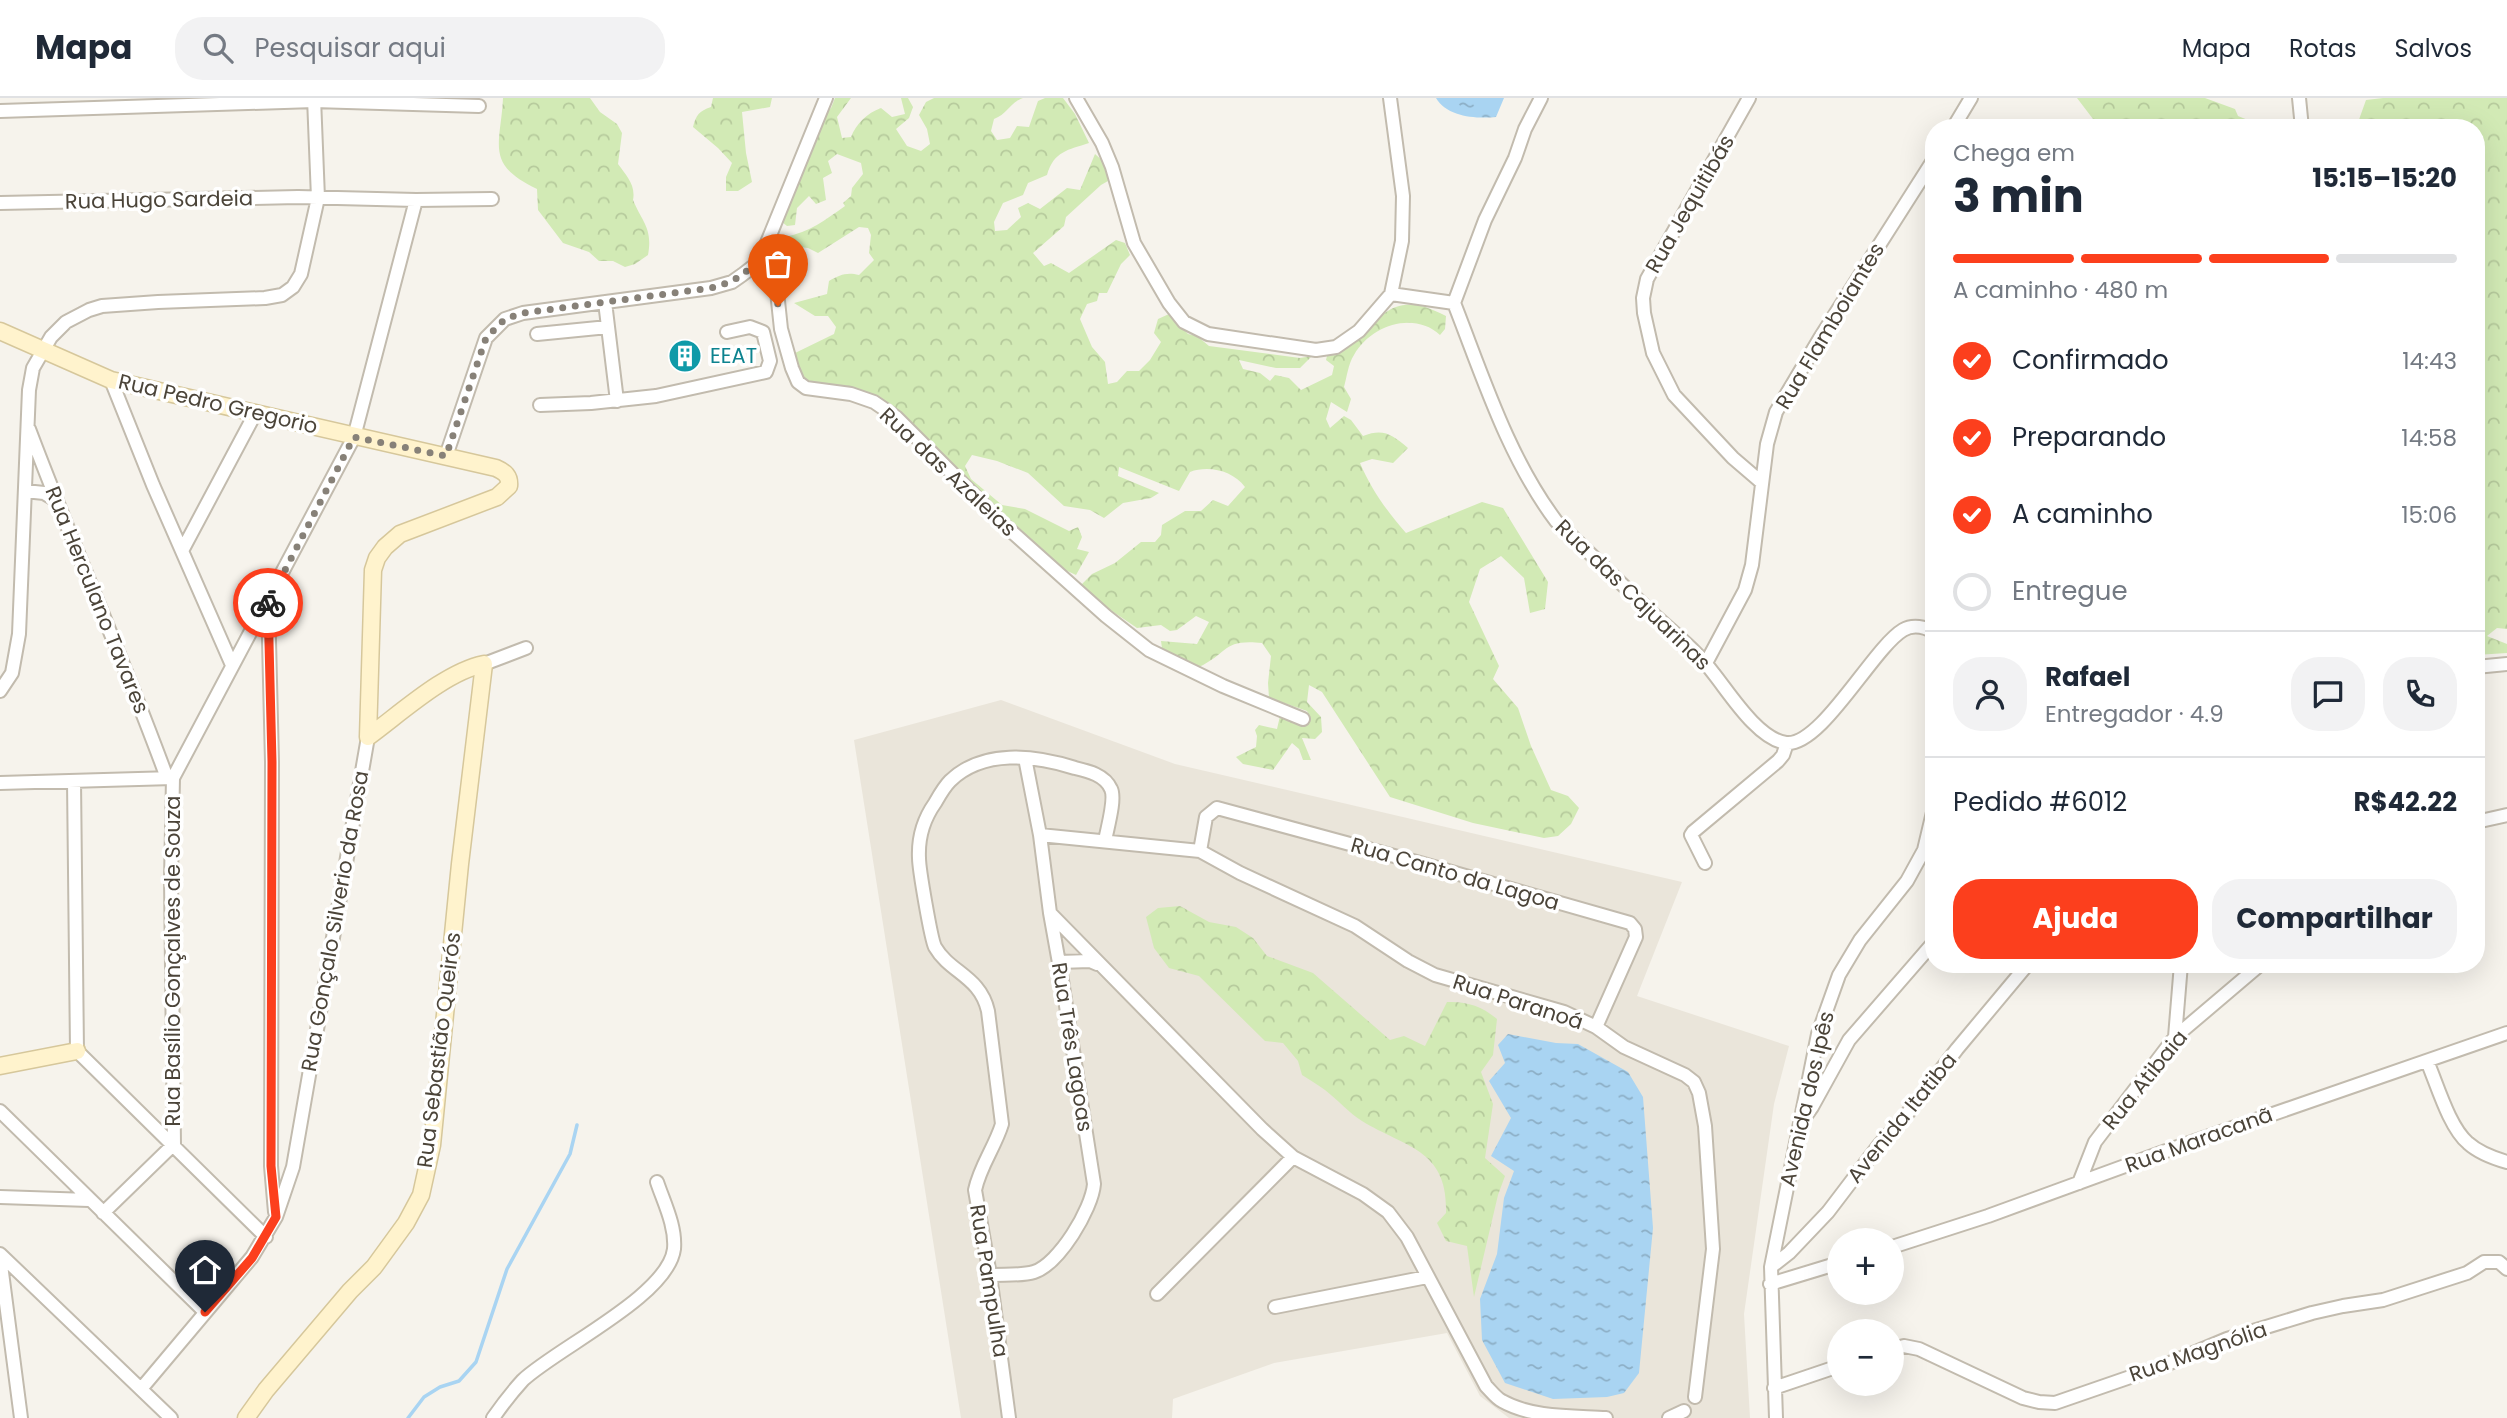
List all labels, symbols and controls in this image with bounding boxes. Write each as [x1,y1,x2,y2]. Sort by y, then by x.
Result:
search box [175,17,665,80]
text: Mapa [35,24,133,71]
icon: search [199,29,237,67]
text: Pesquisar aqui [255,30,446,66]
text: Mapa [2182,32,2251,65]
text: Rotas [2289,32,2356,65]
text: Salvos [2394,32,2472,65]
street label: Rua Jequitibás [1638,129,1741,278]
text: Chega em [1953,137,2075,169]
text: 15:15–15:20 [2312,160,2457,196]
text: 3 min [1953,164,2084,228]
street label: Rua Hugo Sardeia [65,183,253,216]
pin [748,234,808,306]
street label: Rua Flamboiantes [1768,237,1891,414]
icon: bag [759,245,797,283]
text: A caminho · 480 m [1953,274,2168,306]
building icon: EEAT [666,337,704,375]
place label: EEAT [710,341,757,370]
icon: check [1953,342,1991,380]
text: Confirmado [2012,342,2169,378]
text: 14:43 [2402,345,2457,377]
street label: Rua Pedro Gregorio [116,366,321,441]
street label: Rua das Azaleias [874,401,1023,543]
icon: check [1953,419,1991,457]
text: Preparando [2012,419,2166,455]
text: 14:58 [2401,422,2457,454]
street label: Rua Herculano Tavares [39,482,156,718]
icon: check [1953,496,1991,534]
text: A caminho [2012,496,2153,532]
text: 15:06 [2401,499,2457,531]
street label: Rua das Cajuarinas [1549,513,1717,677]
courier [233,568,303,638]
text: Entregue [2012,573,2128,609]
icon: bike [249,584,287,622]
button: person [1953,657,2027,731]
button: chat [2291,657,2365,731]
button: phone [2383,657,2457,731]
text: Rafael [2045,659,2130,695]
text: Entregador · 4.9 [2045,698,2224,730]
street label: Rua Gonçalo Silverio da Rosa [294,768,375,1074]
text: Pedido #6012 [1953,784,2127,820]
text: R$42.22 [2353,784,2457,820]
street label: Rua Basílio Gonçalves de Souza [158,795,187,1127]
street label: Rua Canto da Lagoa [1347,830,1563,917]
button: Ajuda [1953,879,2198,959]
button: Compartilhar [2212,879,2457,959]
street label: Rua Sebastião Queirós [410,930,467,1169]
street label: Rua Três Lagoas [1045,960,1100,1134]
street label: Rua Paranoá [1449,967,1587,1036]
street label: Avenida dos Ipês [1772,1008,1841,1189]
street label: Rua Atibaia [2095,1024,2194,1136]
street label: Avenida Itatiba [1840,1046,1963,1189]
street label: Rua Maracanã [2121,1099,2277,1180]
street label: Rua Pampulha [963,1202,1016,1359]
map controls [1827,1228,1904,1396]
button: + [1827,1228,1904,1305]
pin [175,1240,235,1312]
icon: home [186,1251,224,1289]
street label: Rua Magnólia [2125,1314,2271,1389]
button: − [1827,1319,1904,1396]

